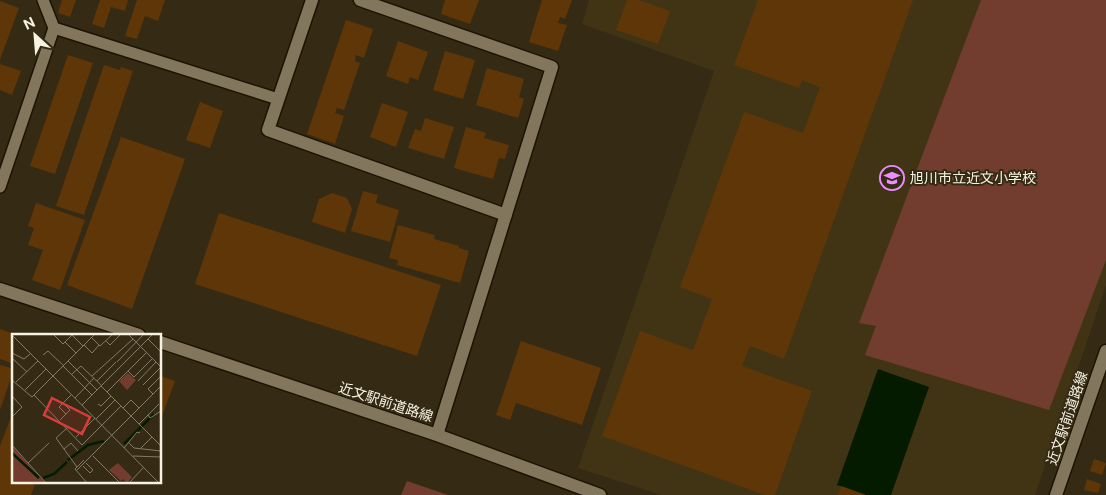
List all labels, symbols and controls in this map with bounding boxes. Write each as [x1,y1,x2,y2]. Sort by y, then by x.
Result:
north arrow [10,10,60,60]
text: N [21,14,38,33]
school or university icon: 旭川市立近文小学校 [879,165,905,191]
place label: 旭川市立近文小学校 [910,170,1036,186]
inset map [12,334,161,482]
street label: 近文駅前道路線 [1043,369,1091,467]
street label: 近文駅前道路線 [337,379,435,425]

